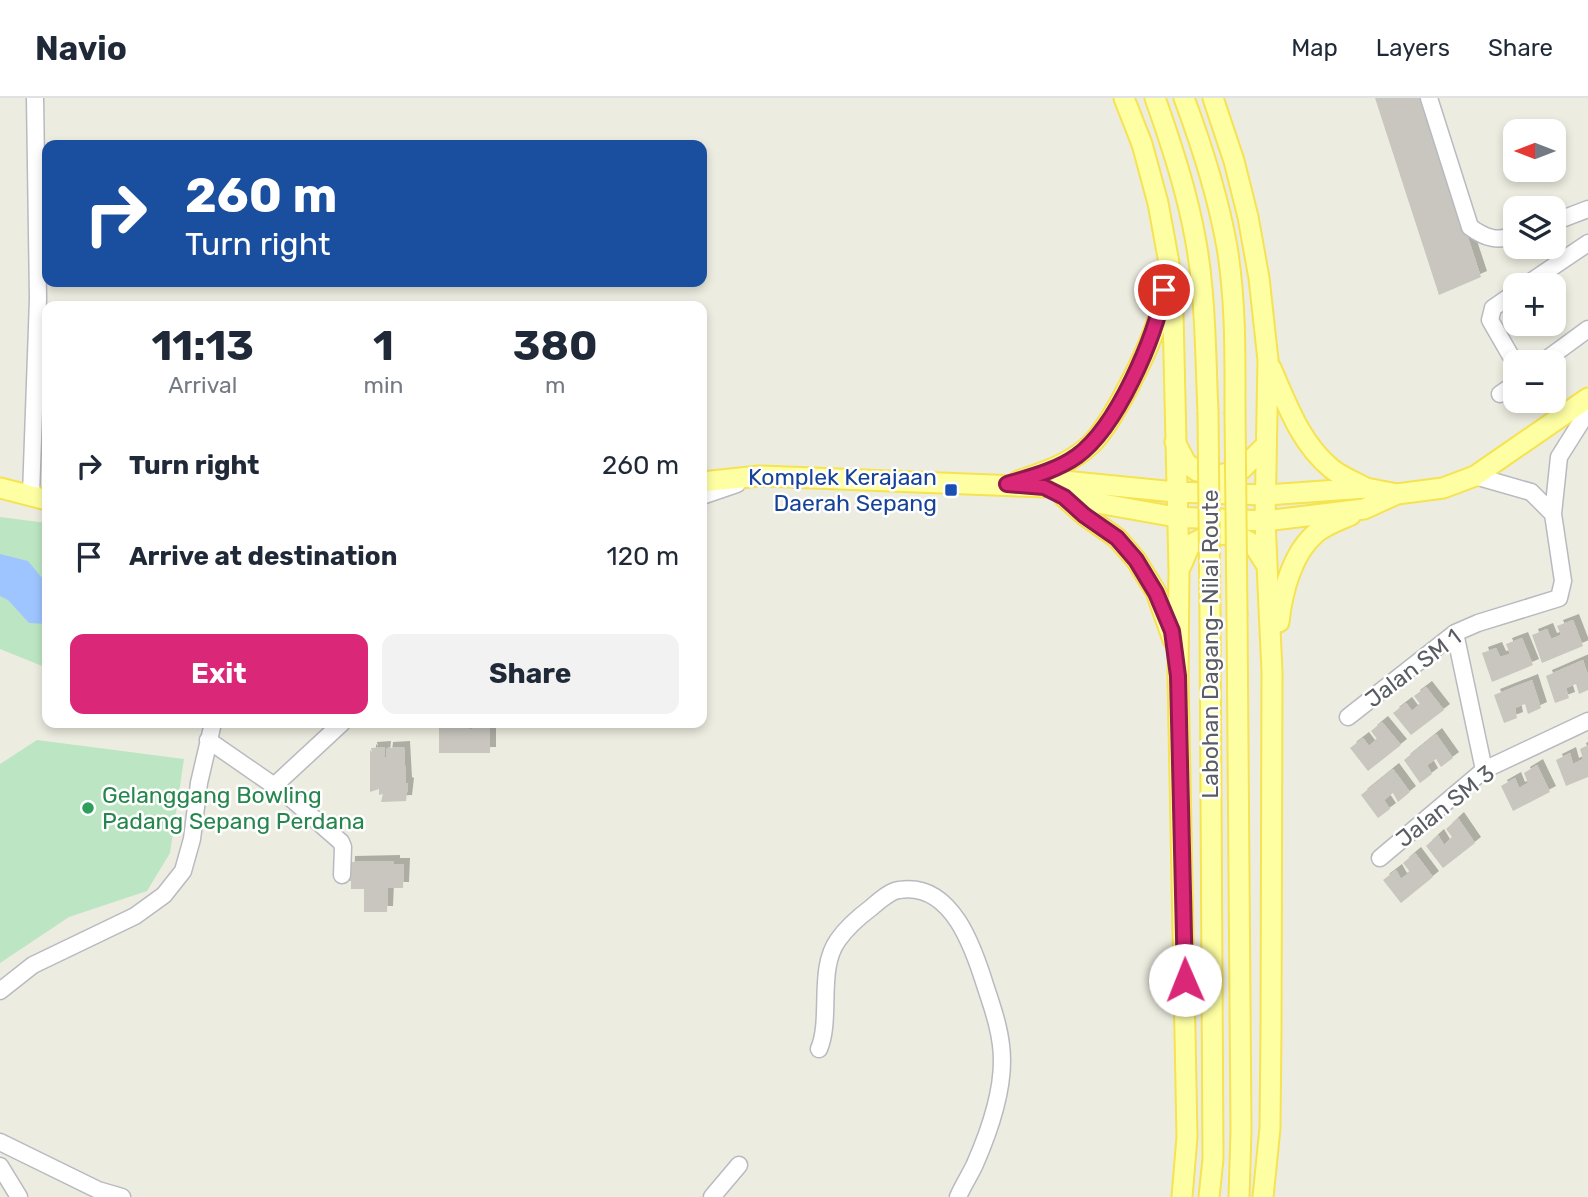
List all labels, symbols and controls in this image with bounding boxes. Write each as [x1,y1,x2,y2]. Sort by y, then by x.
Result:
text: Navio [35,29,127,68]
text: Map [1291,34,1338,62]
text: Layers [1376,34,1450,62]
text: Share [1488,34,1553,62]
north arrow [1503,119,1566,182]
map controls [1503,119,1566,413]
text: 260 m [185,166,337,224]
icon: right [70,168,161,259]
button: layers [1503,196,1566,259]
text: Turn right [185,225,330,263]
pin [1134,260,1194,320]
icon: arrive [1145,271,1183,309]
button: + [1503,273,1566,336]
text: 11:13 [151,321,254,371]
text: 1 [373,321,394,371]
text: 380 [513,321,598,371]
button: − [1503,350,1566,413]
text: Arrival [168,371,237,399]
text: min [363,371,403,399]
text: m [545,371,565,399]
icon: right [70,447,108,485]
text: Turn right [129,450,259,481]
text: 260 m [602,450,679,481]
place label: Komplek Kerajaan Daerah Sepang [748,463,937,517]
marker: Komplek Kerajaan Daerah Sepang [943,482,959,498]
street label: Labohan Dagang–Nilai Route [1196,489,1224,799]
icon: arrive [70,538,108,576]
text: Arrive at destination [129,541,397,572]
text: 120 m [607,541,679,572]
street label: Jalan SM 1 [1359,623,1467,713]
button: Exit [70,634,368,714]
button: Share [382,634,679,714]
street label: Jalan SM 3 [1390,759,1500,853]
place label: Gelanggang Bowling Padang Sepang Perdana [102,781,365,835]
marker: Gelanggang Bowling Padang Sepang Perdana [80,800,96,816]
position arrow [1148,943,1222,1017]

